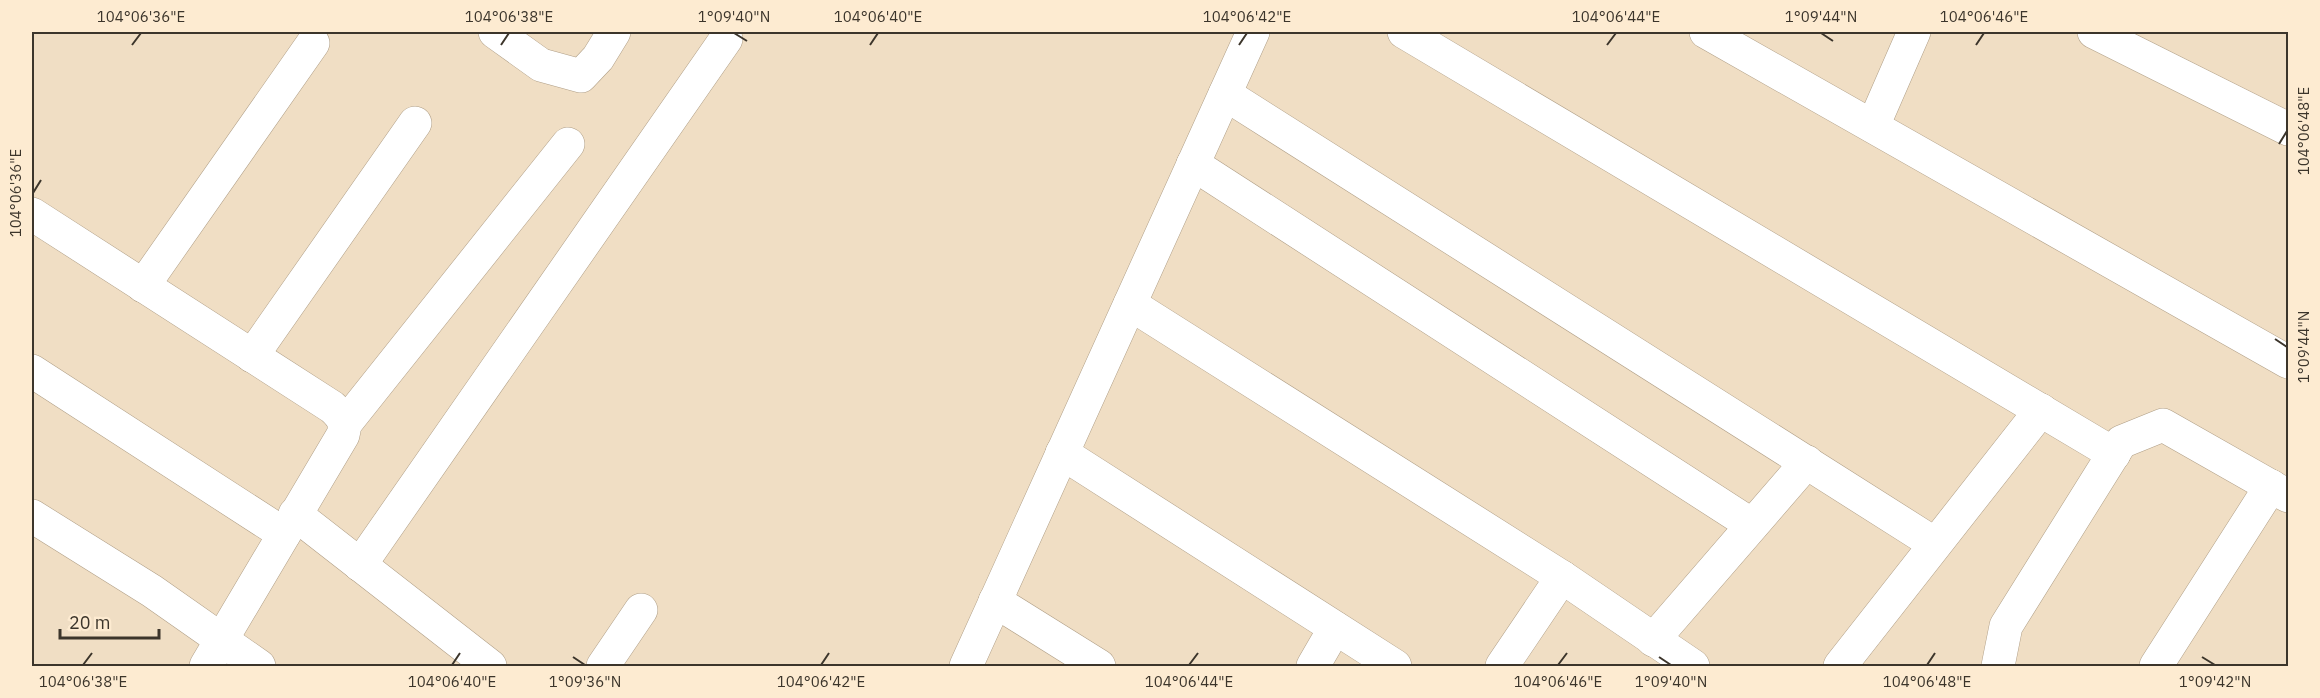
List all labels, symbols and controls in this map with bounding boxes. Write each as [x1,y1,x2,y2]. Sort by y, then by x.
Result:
text: 104°06'36"E [97,7,185,26]
text: 104°06'38"E [465,7,553,26]
text: 1°09'40"N [698,7,770,26]
text: 104°06'40"E [834,7,922,26]
text: 104°06'42"E [1203,7,1291,26]
text: 104°06'44"E [1572,7,1660,26]
text: 1°09'44"N [1785,7,1857,26]
text: 104°06'46"E [1940,7,2028,26]
text: 104°06'48"E [2294,87,2313,175]
text: 104°06'36"E [6,149,25,237]
text: 1°09'44"N [2294,311,2313,383]
scale bar [60,602,159,640]
text: 20 m [69,611,111,634]
text: 104°06'38"E [39,672,127,691]
text: 104°06'40"E [408,672,496,691]
text: 1°09'36"N [549,672,621,691]
text: 104°06'42"E [777,672,865,691]
text: 104°06'44"E [1145,672,1233,691]
text: 104°06'46"E [1514,672,1602,691]
text: 1°09'40"N [1635,672,1707,691]
text: 104°06'48"E [1883,672,1971,691]
text: 1°09'42"N [2179,672,2251,691]

